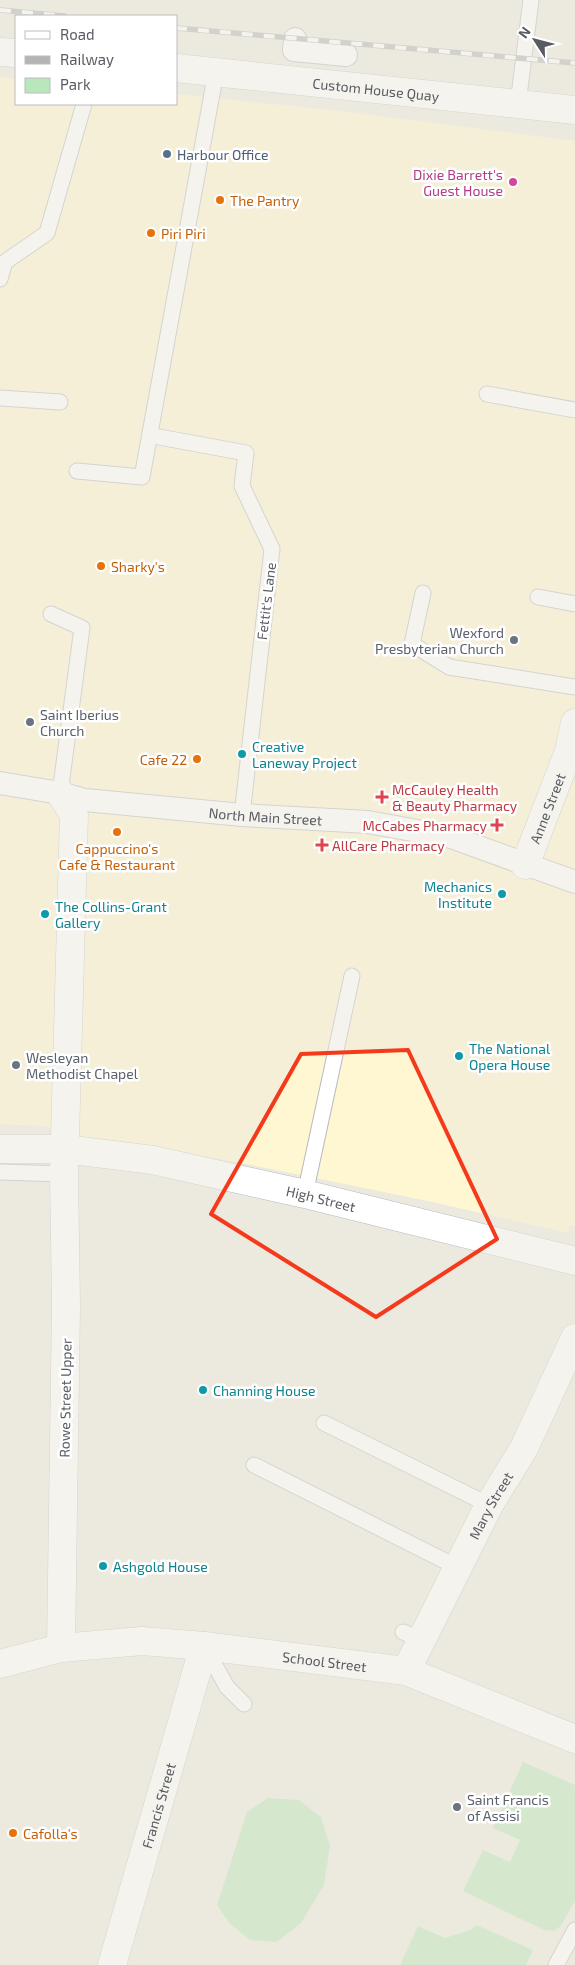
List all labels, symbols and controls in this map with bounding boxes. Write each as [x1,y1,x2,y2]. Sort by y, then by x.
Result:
legend [15,15,178,105]
north arrow [510,15,560,65]
text: N [514,23,534,41]
text: Road [60,25,95,43]
text: Railway [60,50,114,68]
street label: Custom House Quay [312,74,441,104]
text: Park [60,75,91,93]
place label: Harbour Office [177,146,269,163]
marker: Harbour Office [161,148,173,160]
place label: Dixie Barrett's Guest House [413,166,503,199]
marker: Dixie Barrett's Guest House [507,176,519,188]
place label: The Pantry [230,192,300,209]
marker: The Pantry [214,194,226,206]
place label: Piri Piri [161,225,206,242]
marker: Piri Piri [145,227,157,239]
place label: Sharky's [111,558,165,575]
marker: Sharky's [95,560,107,572]
street label: Fettit's Lane [253,561,279,641]
place label: Wexford Presbyterian Church [375,624,504,657]
marker: Wexford Presbyterian Church [508,634,520,646]
place label: Saint Iberius Church [40,706,119,739]
marker: Saint Iberius Church [24,716,36,728]
place label: Creative Laneway Project [252,738,357,771]
marker: Creative Laneway Project [236,748,248,760]
place label: Cafe 22 [140,751,187,768]
marker: Cafe 22 [191,753,203,765]
street label: Anne Street [526,770,568,846]
place label: McCauley Health & Beauty Pharmacy [392,781,518,814]
marker: McCauley Health & Beauty Pharmacy [376,791,388,803]
street label: North Main Street [208,803,323,828]
place label: McCabes Pharmacy [363,817,488,834]
marker: McCabes Pharmacy [491,819,503,831]
marker: Cappuccino's Cafe & Restaurant [111,826,123,838]
place label: AllCare Pharmacy [332,837,445,854]
marker: AllCare Pharmacy [316,839,328,851]
place label: Cappuccino's Cafe & Restaurant [59,840,175,873]
place label: Mechanics Institute [424,878,492,911]
marker: Mechanics Institute [496,888,508,900]
place label: The Collins-Grant Gallery [55,898,167,931]
marker: The Collins-Grant Gallery [39,908,51,920]
place label: The National Opera House [469,1040,551,1073]
place label: Wesleyan Methodist Chapel [26,1049,139,1082]
marker: The National Opera House [453,1050,465,1062]
marker: Wesleyan Methodist Chapel [10,1059,22,1071]
street label: High Street [285,1182,358,1215]
street label: Rowe Street Upper [55,1338,75,1458]
place label: Channing House [213,1382,316,1399]
marker: Channing House [197,1384,209,1396]
street label: Mary Street [465,1468,516,1542]
place label: Ashgold House [113,1558,208,1575]
marker: Ashgold House [97,1560,109,1572]
street label: School Street [281,1647,368,1675]
street label: Francis Street [138,1761,178,1850]
place label: Saint Francis of Assisi [467,1791,549,1824]
marker: Saint Francis of Assisi [451,1801,463,1813]
place label: Cafolla's [23,1825,78,1842]
marker: Cafolla's [7,1827,19,1839]

